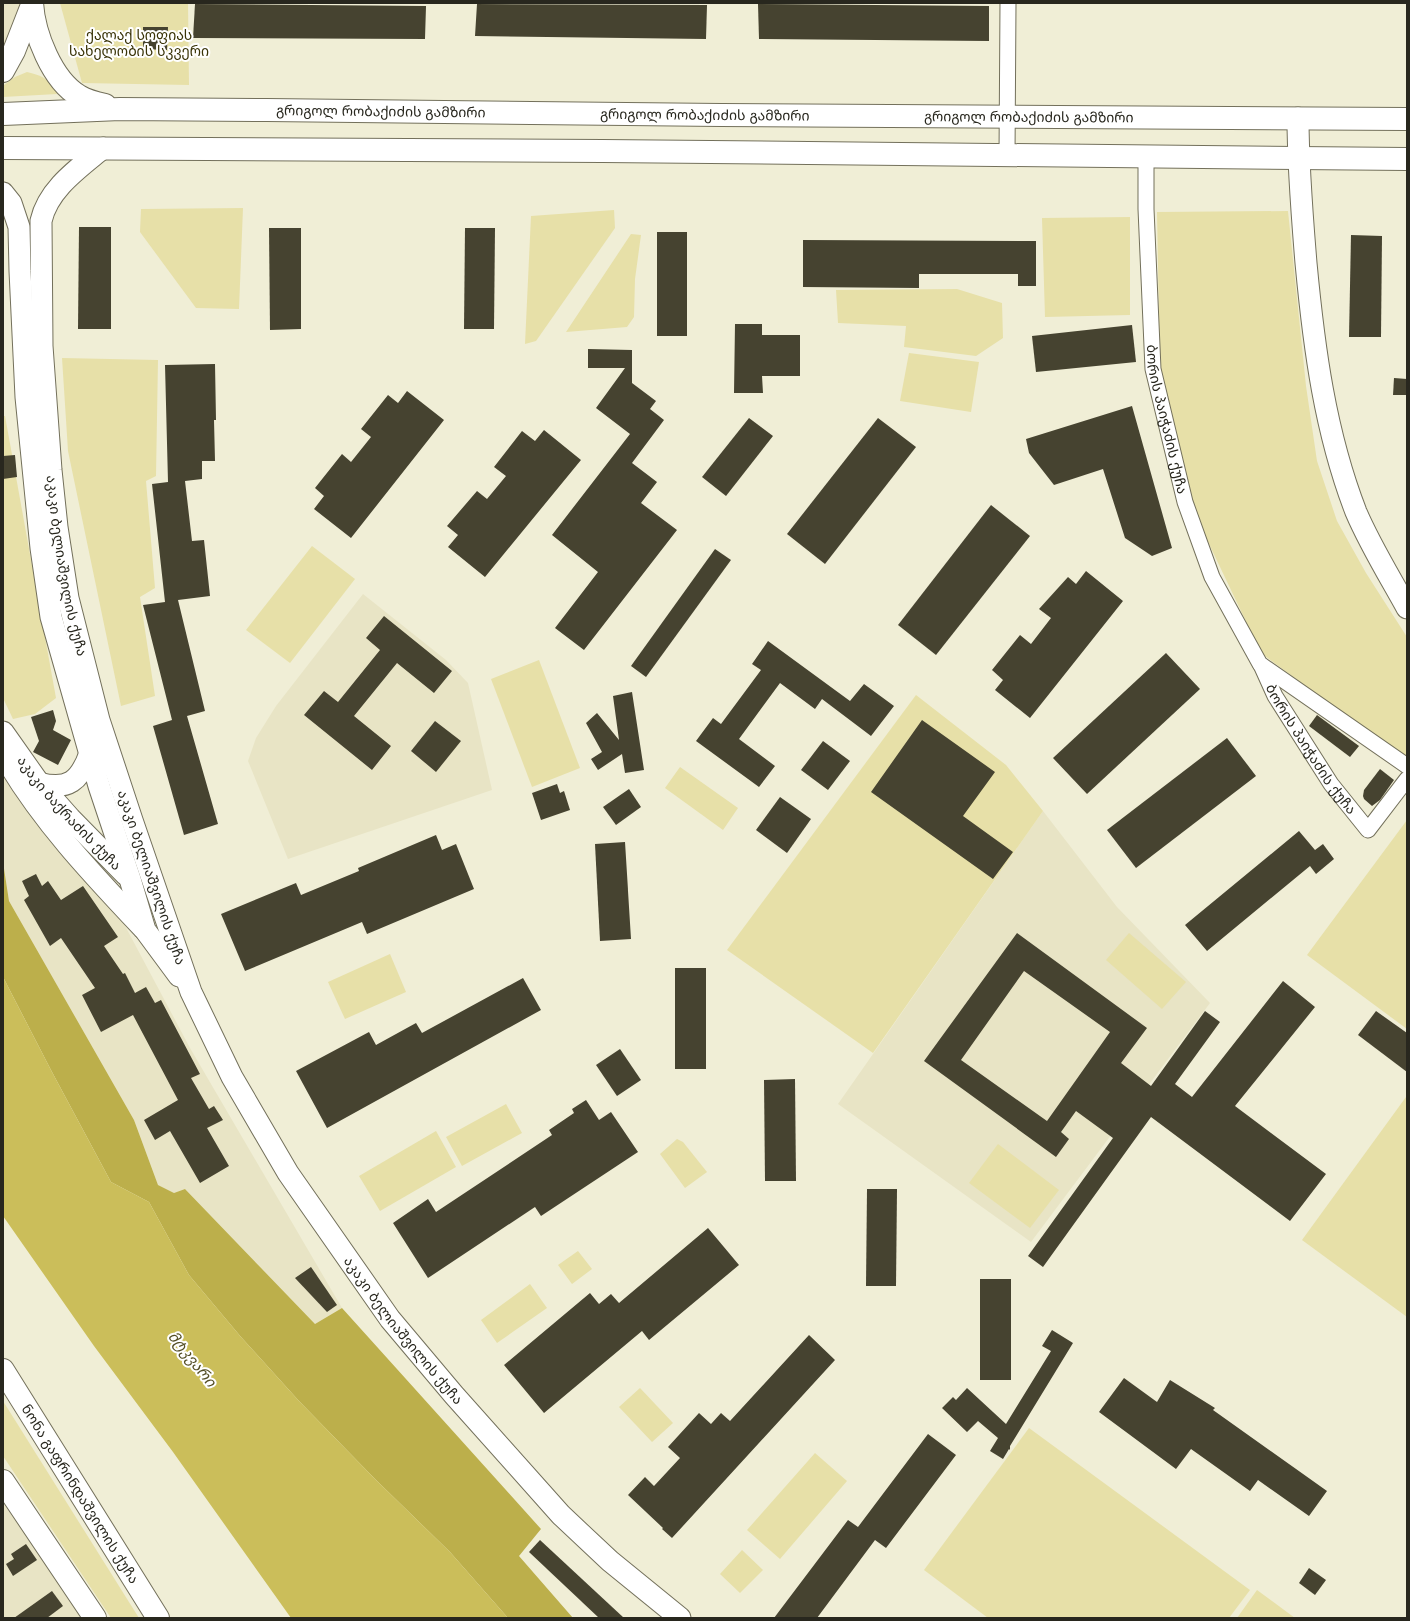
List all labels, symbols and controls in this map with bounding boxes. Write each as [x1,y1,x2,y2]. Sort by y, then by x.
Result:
park label: ქალაქ სოფიას სახელობის სკვერი [69,26,209,60]
street label: გრიგოლ რობაქიძის გამზირი [276,101,486,121]
street label: გრიგოლ რობაქიძის გამზირი [600,105,810,124]
street label: გრიგოლ რობაქიძის გამზირი [924,107,1134,126]
street label: ბორის პაიჭაძის ქუჩა [1144,344,1192,495]
street label: აკაკი ბელიაშვილის ქუჩა [43,474,91,658]
street label: ბორის პაიჭაძის ქუჩა [1263,681,1361,817]
street label: აკაკი ბაქრაძის ქუჩა [14,752,125,873]
street label: აკაკი ბელიაშვილის ქუჩა [115,788,190,967]
street label: აკაკი ბელიაშვილის ქუჩა [341,1253,467,1408]
water label: მტკვარი [164,1327,221,1391]
street label: ნონა გაფრინდაშვილის ქუჩა [18,1401,143,1586]

